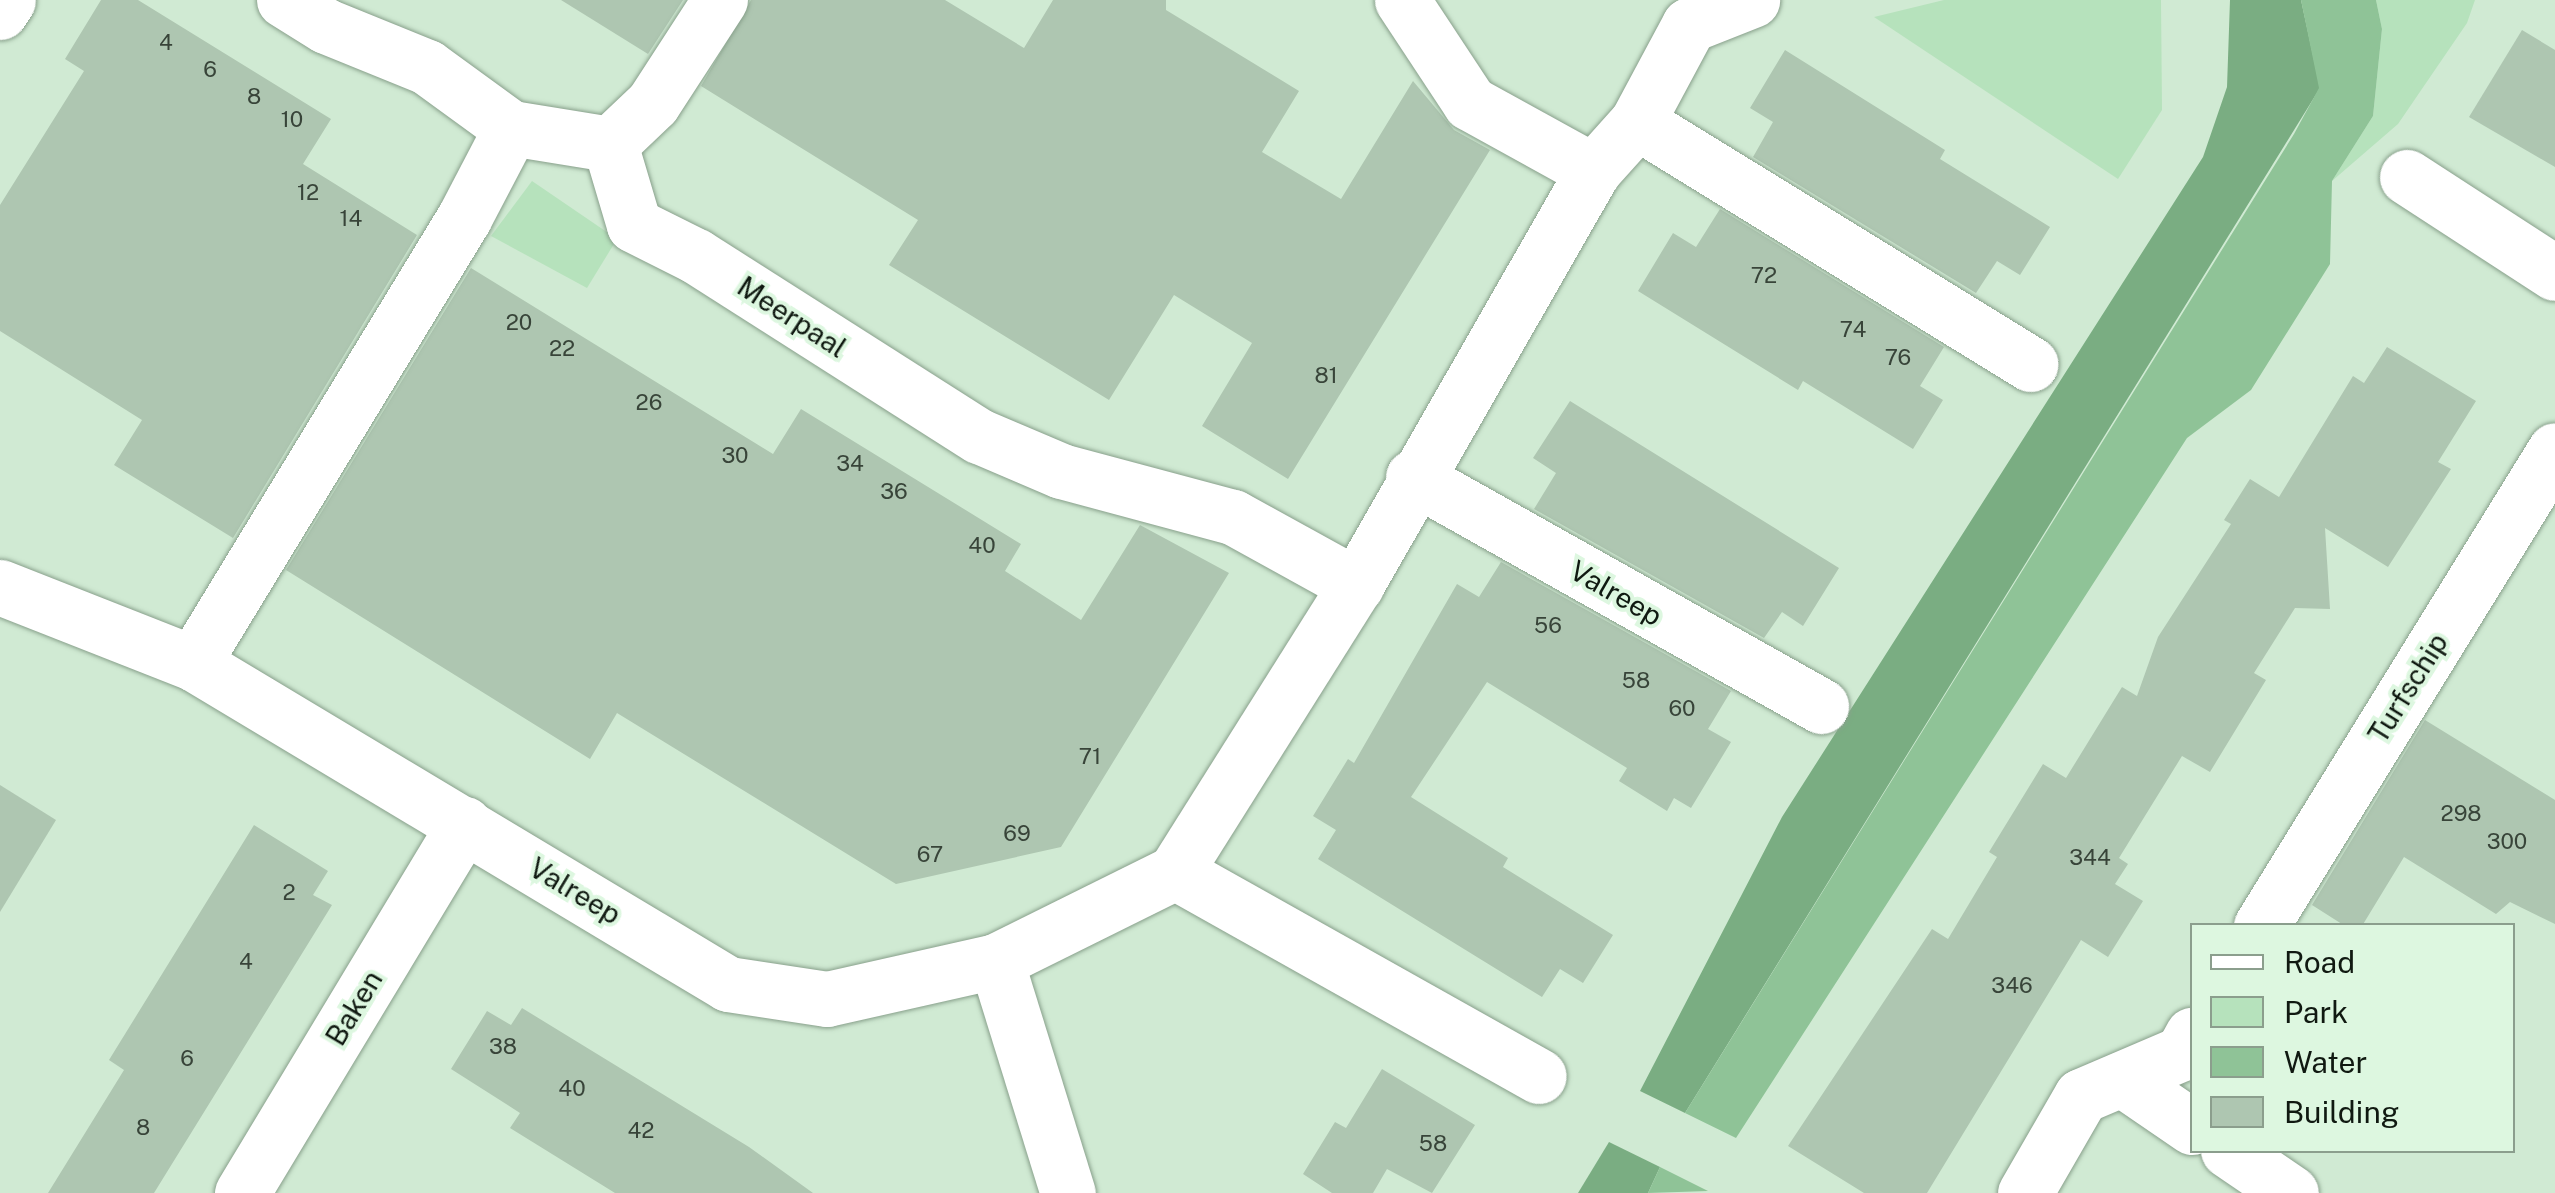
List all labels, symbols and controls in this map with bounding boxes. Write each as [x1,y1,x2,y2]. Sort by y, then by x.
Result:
house number: 4 [159,30,173,56]
house number: 6 [203,57,217,83]
house number: 8 [247,84,261,110]
house number: 10 [281,107,303,133]
house number: 12 [297,180,319,206]
house number: 14 [340,206,362,232]
house number: 72 [1751,263,1777,289]
street label: Meerpaal [731,269,853,365]
house number: 20 [506,310,532,336]
house number: 74 [1840,317,1866,343]
house number: 22 [549,336,575,362]
house number: 76 [1885,345,1911,371]
house number: 81 [1314,363,1338,389]
house number: 26 [636,390,662,416]
house number: 30 [721,443,749,469]
house number: 34 [836,451,864,477]
house number: 36 [880,479,908,505]
house number: 40 [968,533,996,559]
street label: Valreep [1564,553,1668,633]
house number: 56 [1534,613,1562,639]
street label: Turfschip [2361,627,2455,749]
house number: 58 [1622,668,1650,694]
house number: 60 [1668,696,1696,722]
house number: 71 [1079,744,1101,770]
house number: 298 [2441,801,2481,827]
house number: 69 [1003,821,1031,847]
house number: 300 [2487,829,2527,855]
house number: 67 [917,842,943,868]
house number: 344 [2069,845,2111,871]
street label: Valreep [523,851,627,931]
house number: 2 [282,880,296,906]
legend [2190,923,2515,1153]
text: Road [2284,944,2355,980]
house number: 4 [239,949,253,975]
street label: Baken [319,964,389,1052]
house number: 346 [1991,973,2033,999]
text: Park [2284,994,2348,1030]
house number: 38 [489,1034,517,1060]
text: Water [2284,1044,2367,1080]
house number: 6 [180,1046,194,1072]
house number: 40 [558,1076,586,1102]
text: Building [2284,1094,2399,1130]
house number: 8 [136,1115,150,1141]
house number: 42 [628,1118,654,1144]
house number: 58 [1419,1131,1447,1157]

